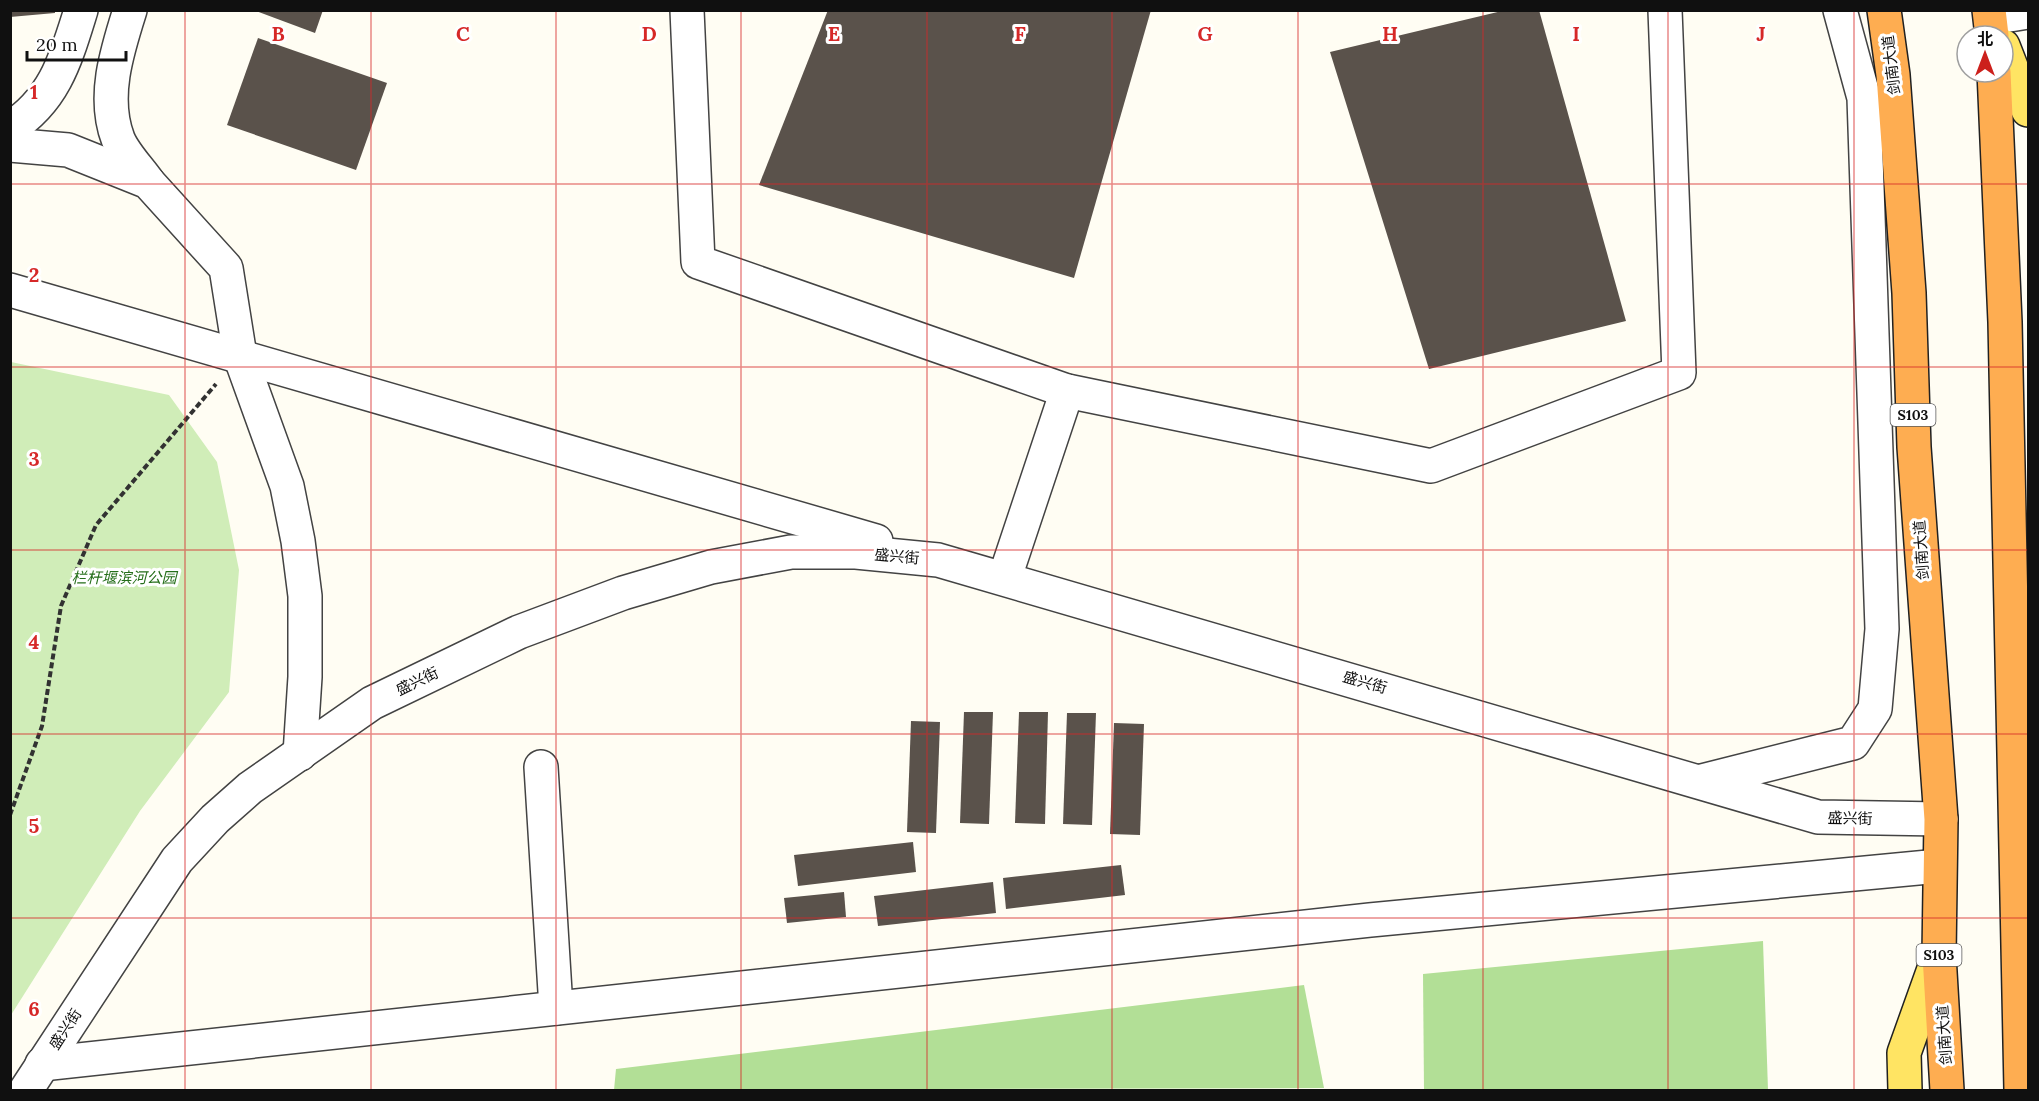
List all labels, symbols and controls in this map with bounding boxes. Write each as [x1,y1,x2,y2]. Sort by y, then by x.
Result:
text: B [271,21,285,46]
text: C [456,21,470,46]
text: D [641,21,657,46]
text: E [828,21,840,46]
text: F [1014,21,1026,46]
text: G [1197,21,1213,46]
text: H [1382,21,1398,46]
text: I [1572,21,1580,46]
text: J [1756,21,1766,46]
scale bar [27,24,126,62]
north arrow [1955,24,2015,84]
text: 北 [1977,29,1993,49]
text: 20 m [36,33,78,56]
street label: 剑南大道 [1878,34,1904,96]
text: 1 [30,79,38,104]
text: 2 [29,262,39,287]
road number: S103 [1890,404,1936,426]
text: 3 [28,446,40,471]
street label: 剑南大道 [1909,519,1933,581]
street label: 盛兴街 [874,545,920,567]
park label: 栏杆堰滨河公园 [71,568,178,587]
text: 4 [29,629,40,654]
street label: 盛兴街 [393,663,441,699]
street label: 盛兴街 [1341,667,1389,697]
street label: 盛兴街 [1827,808,1873,828]
text: 5 [29,813,40,838]
road number: S103 [1916,944,1962,966]
text: 6 [28,996,40,1021]
street label: 剑南大道 [1932,1004,1956,1066]
street label: 盛兴街 [45,1005,85,1053]

